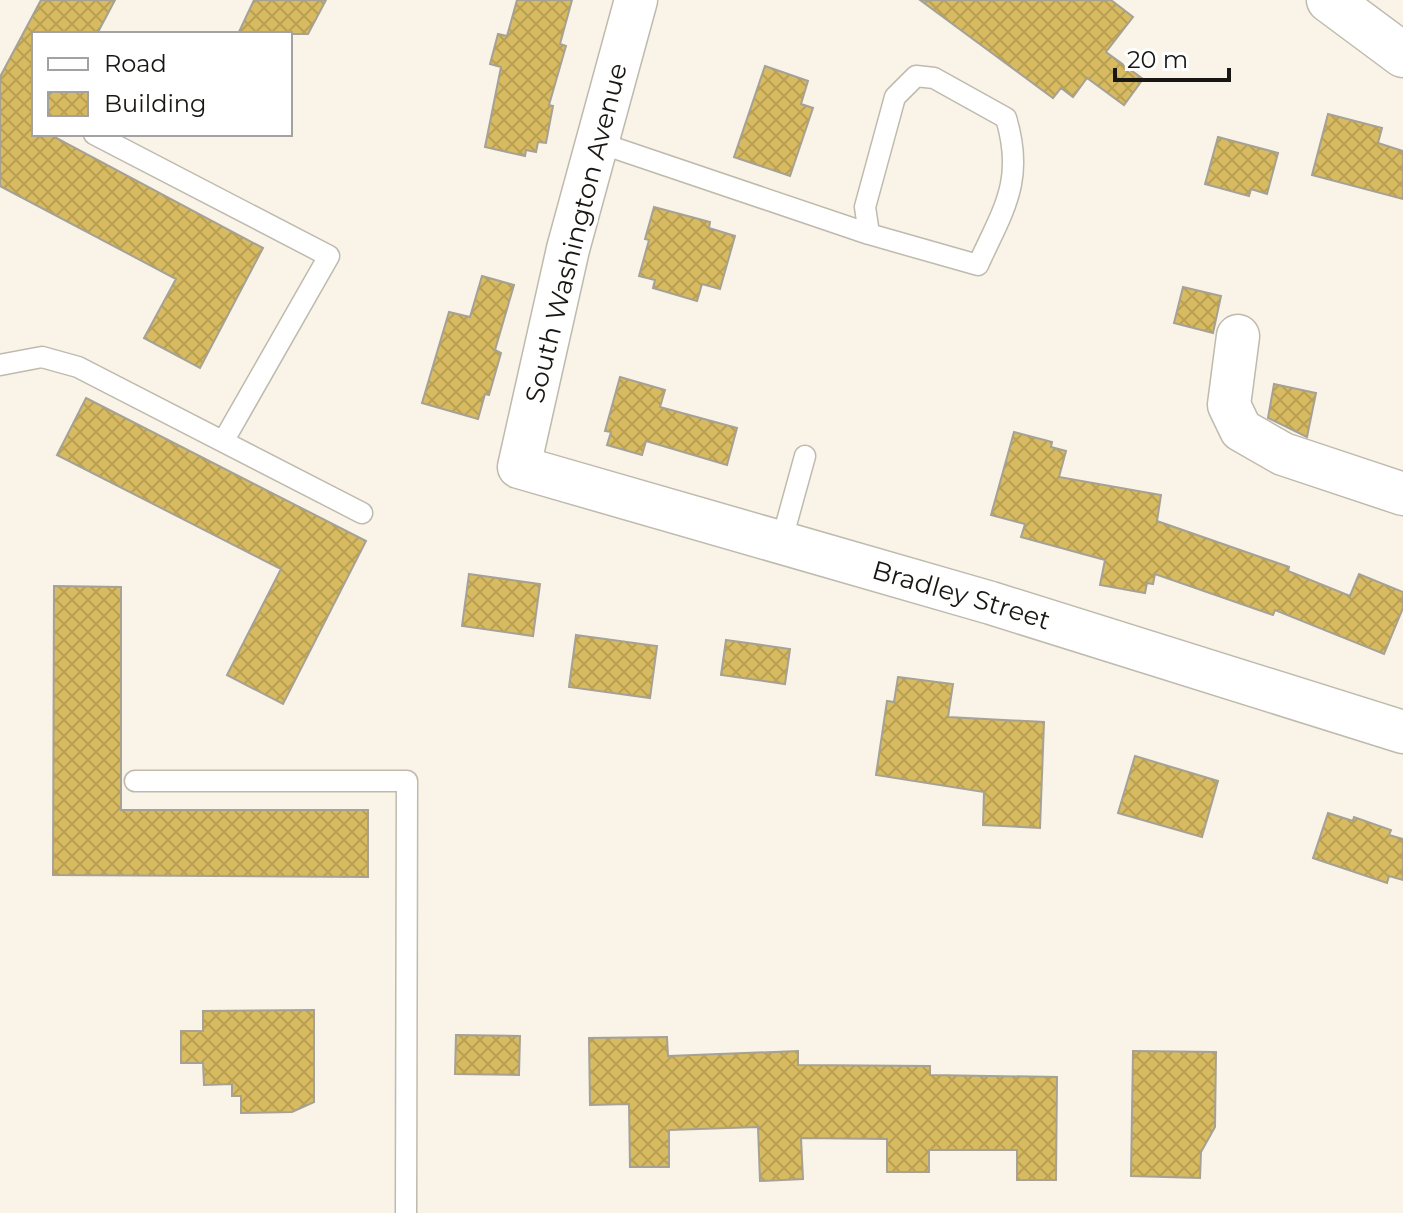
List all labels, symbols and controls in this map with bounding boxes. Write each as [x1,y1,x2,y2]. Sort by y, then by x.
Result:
legend [32,32,292,136]
scale bar [1115,32,1229,82]
text: 20 m [1127,45,1188,74]
text: Road [104,49,167,78]
street label: South Washington Avenue [518,60,634,406]
text: Building [104,89,207,118]
street label: Bradley Street [869,554,1054,637]

